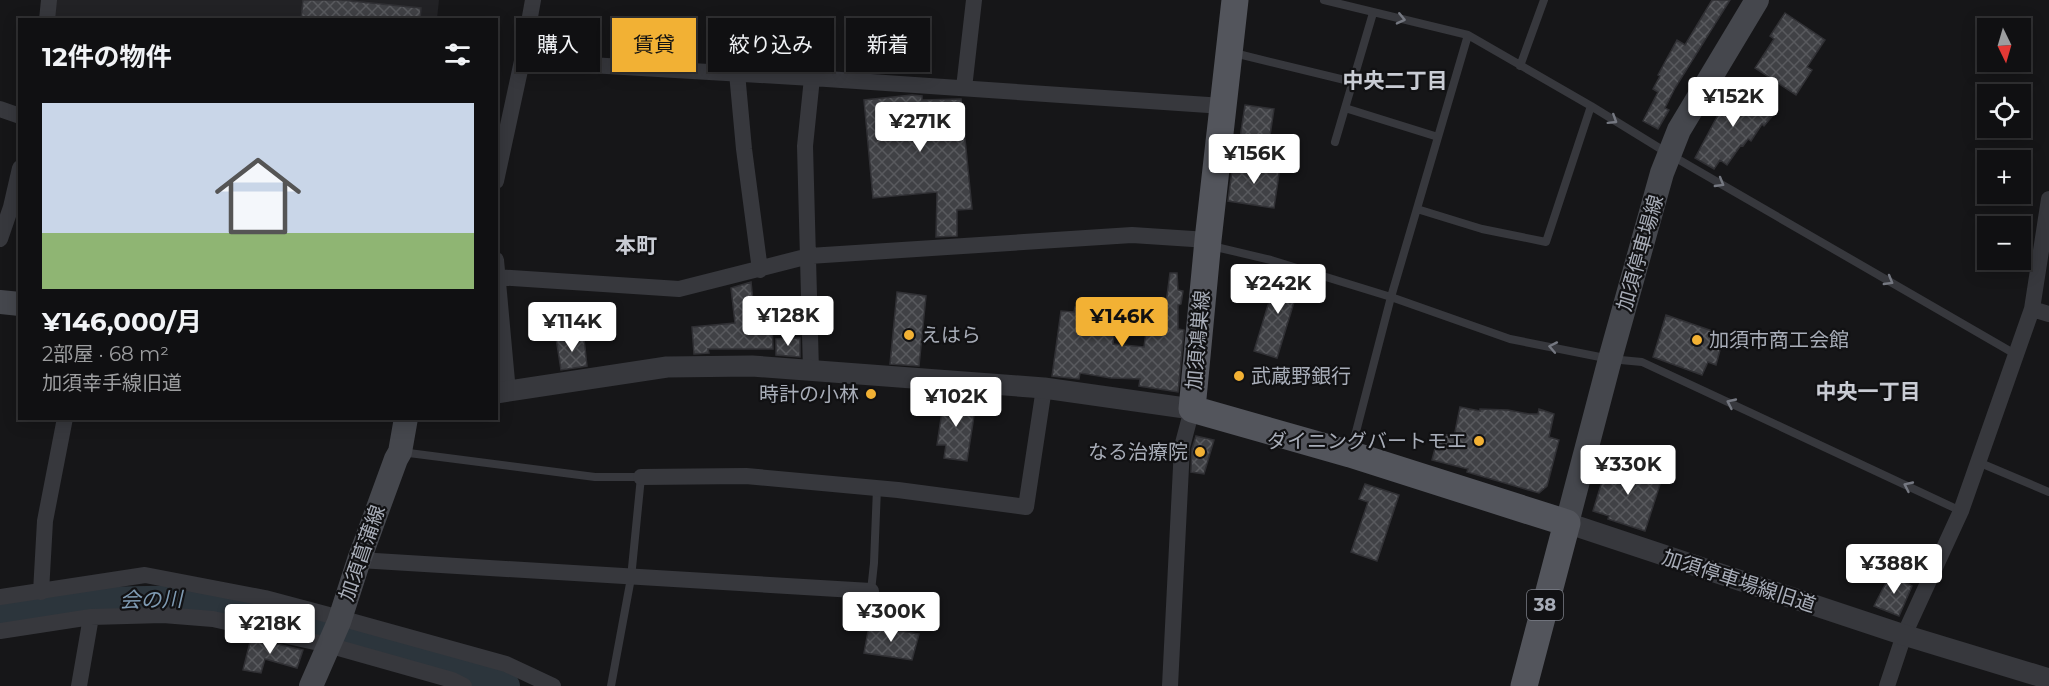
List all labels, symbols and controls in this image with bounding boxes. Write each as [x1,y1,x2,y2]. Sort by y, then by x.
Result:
one-way arrow [1396,12,1406,25]
chip: 購入 [516,18,600,72]
chip: 賃貸 [612,18,696,72]
chip: 絞り込み [708,18,834,72]
chip: 新着 [846,18,930,72]
north arrow [1977,18,2031,72]
map controls [1977,18,2031,270]
icon: filters [441,38,474,71]
text: 12件の物件 [42,41,172,73]
district label: 中央二丁目 [1343,68,1448,93]
pin: ¥152K [1691,77,1775,128]
text: ¥152K [1702,84,1764,108]
button: locate [1977,84,2031,138]
pin: ¥271K [878,102,962,153]
text: ¥271K [889,109,951,133]
one-way arrow [1607,112,1617,124]
pin: ¥156K [1212,134,1296,185]
text: ¥156K [1223,141,1285,165]
icon: home [204,142,312,250]
button: + [1977,150,2031,204]
one-way arrow [1714,176,1724,188]
street label: 加須停車場線 [1612,192,1668,314]
button: − [1977,216,2031,270]
district label: 本町 [615,233,657,258]
pin: ¥242K [1236,264,1320,315]
text: ¥242K [1245,271,1311,295]
one-way arrow [1883,274,1893,285]
street label: 加須鴻巣線 [1182,289,1214,391]
pin: ¥128K [746,296,830,347]
pin: ¥146K [1080,297,1164,348]
pin: ¥114K [530,302,614,353]
text: ¥128K [757,303,819,327]
text: ¥146K [1090,304,1154,328]
text: ¥146,000/月 [42,306,202,338]
text: ¥114K [542,309,602,333]
place label: えはら [921,323,981,347]
marker: えはら [902,328,916,342]
place label: 加須市商工会館 [1709,328,1849,352]
marker: 加須市商工会館 [1690,333,1704,347]
one-way arrow [1548,341,1558,354]
text: 2部屋 · 68 m² [42,342,169,366]
place label: 武蔵野銀行 [1251,364,1351,388]
marker: 武蔵野銀行 [1232,369,1246,383]
text: 加須幸手線旧道 [42,371,182,395]
pin: ¥102K [914,377,998,428]
district label: 中央一丁目 [1816,379,1921,404]
place label: 時計の小林 [759,382,859,406]
text: ¥102K [924,384,988,408]
marker: 時計の小林 [864,387,878,401]
one-way arrow [1727,399,1738,411]
place label: ダイニングバートモエ [1267,429,1467,453]
marker: ダイニングバートモエ [1472,434,1486,448]
place label: なる治療院 [1088,440,1188,464]
marker: なる治療院 [1193,445,1207,459]
pin: ¥330K [1586,445,1670,496]
text: ¥330K [1595,452,1661,476]
one-way arrow [1903,481,1914,493]
street label: 加須菖蒲線 [334,502,390,604]
pin: ¥388K [1852,544,1936,595]
street label: 加須停車場線旧道 [1659,545,1819,617]
text: ¥388K [1860,551,1928,575]
water label: 会の川 [119,586,185,613]
road number: 38 [1527,590,1563,620]
pin: ¥300K [849,592,933,643]
text: ¥300K [857,599,925,623]
pin: ¥218K [228,604,312,655]
text: ¥218K [239,611,301,635]

